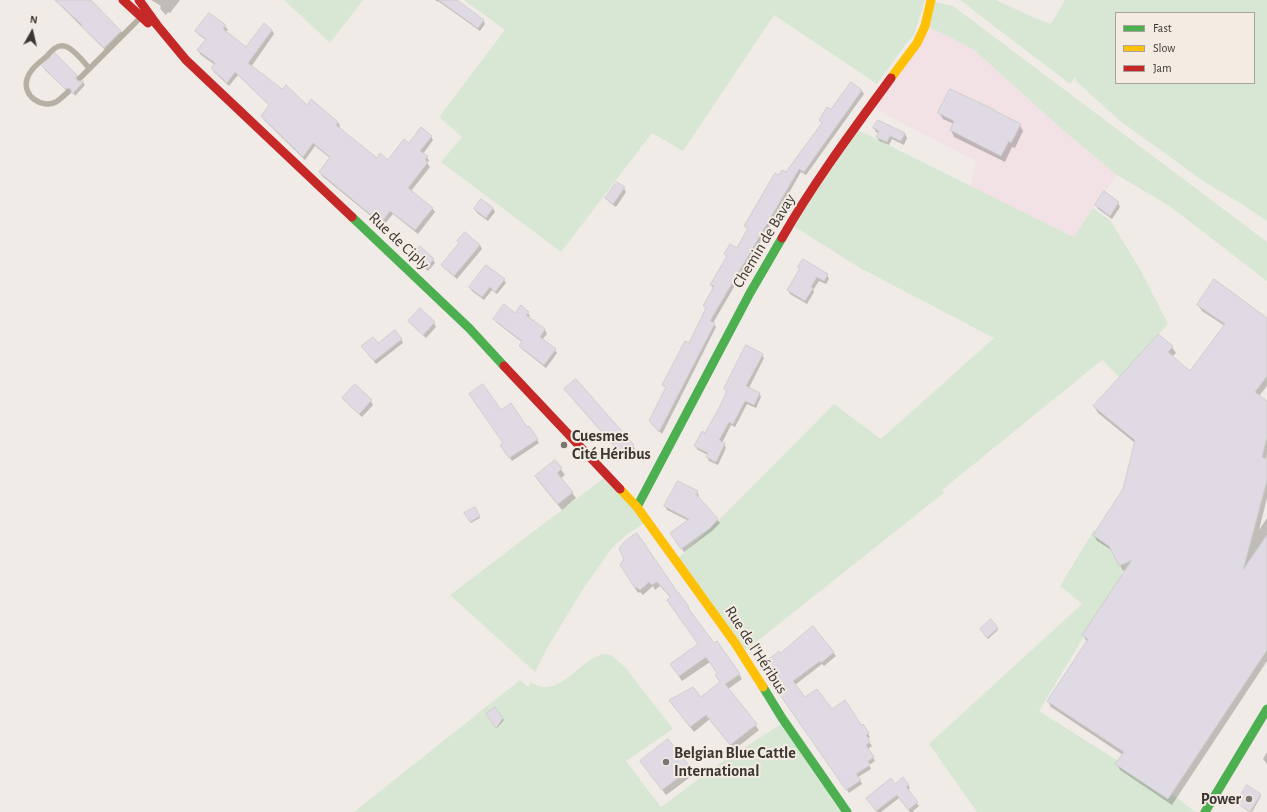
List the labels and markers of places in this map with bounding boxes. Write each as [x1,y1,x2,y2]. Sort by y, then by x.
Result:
place label: Cuesmes Cité Héribus [572,426,651,464]
marker: Cuesmes Cité Héribus [559,440,569,450]
place label: Belgian Blue Cattle International [674,743,796,781]
marker: Belgian Blue Cattle International [661,757,671,767]
place label: Power [1201,789,1241,809]
marker: Power [1244,794,1254,804]

